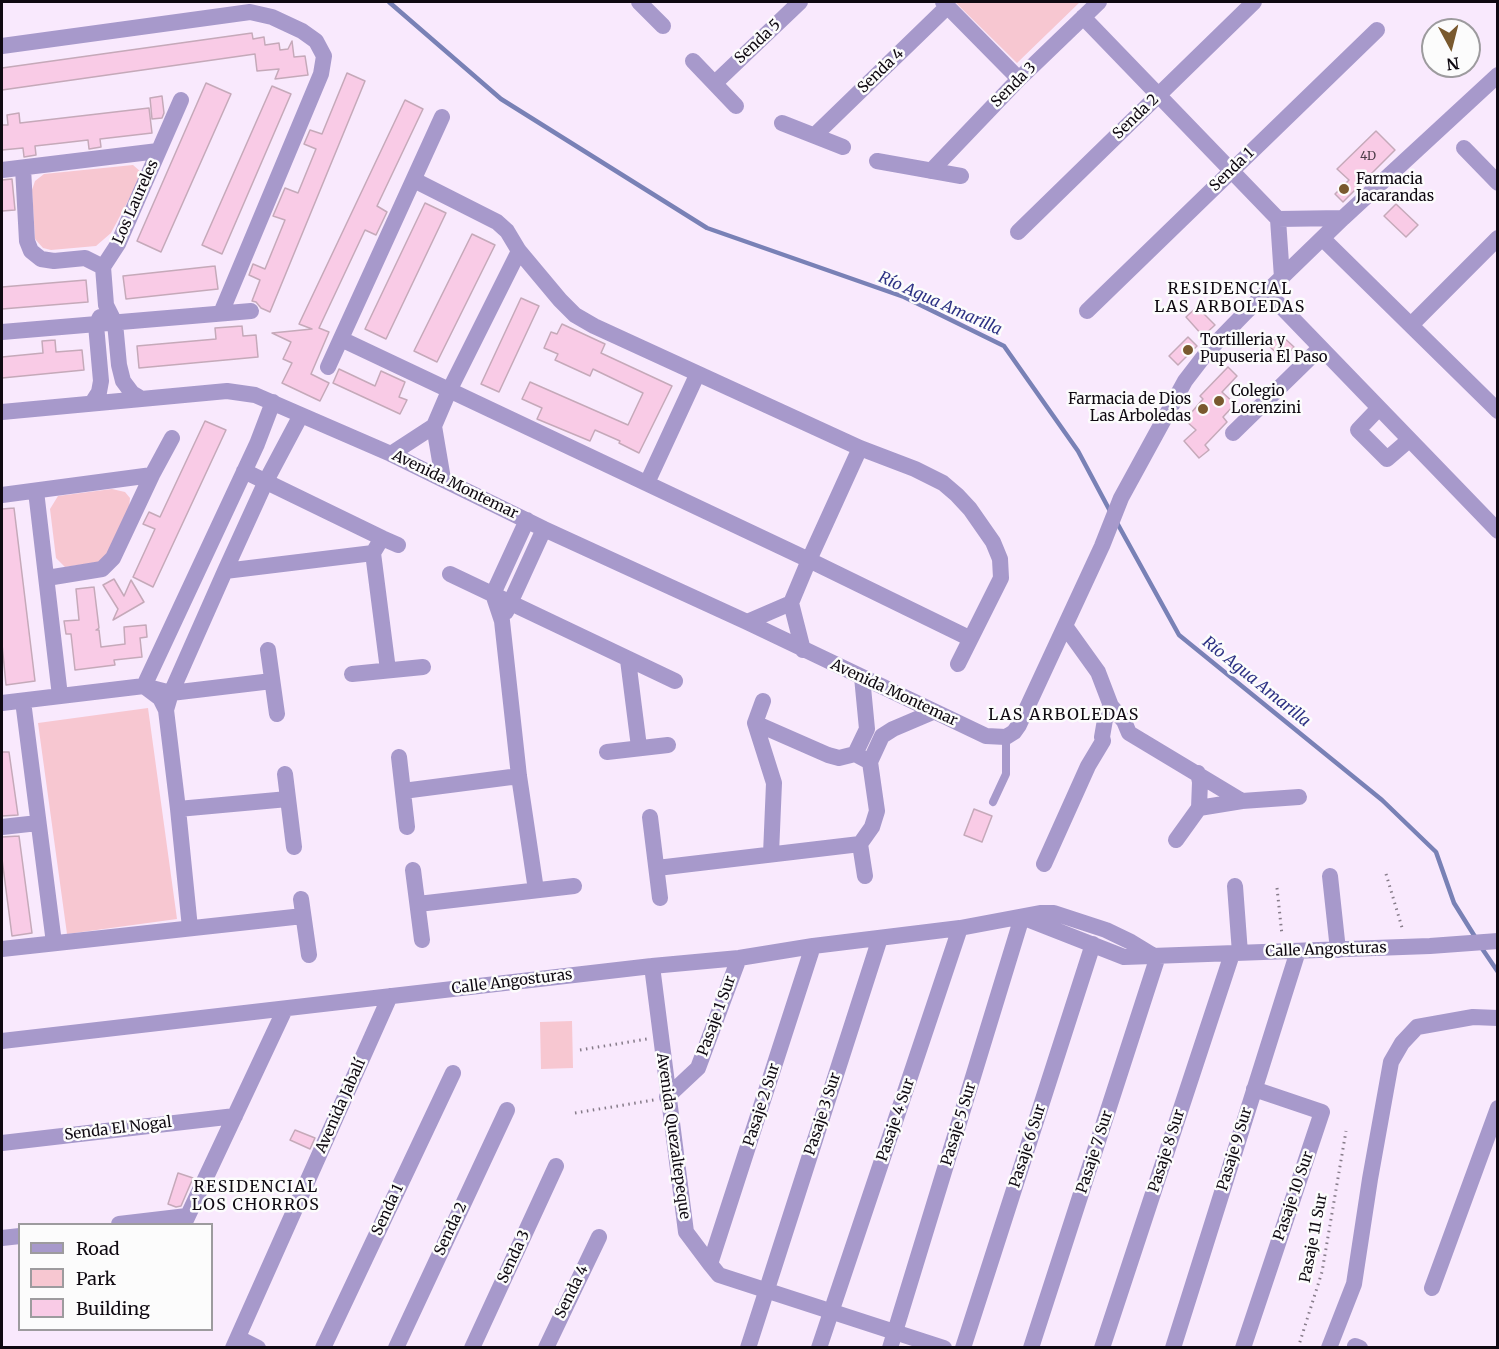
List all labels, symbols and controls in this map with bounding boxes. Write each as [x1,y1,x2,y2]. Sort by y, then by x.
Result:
street label: Senda 5 [731,16,785,68]
north arrow [1421,18,1481,78]
street label: Senda 4 [854,45,908,97]
text: N [1445,53,1460,75]
street label: Senda 3 [988,59,1040,111]
street label: Senda 2 [1109,91,1163,143]
street label: Senda 1 [1206,145,1258,195]
house number: 4D [1360,150,1376,164]
street label: Los Laureles [109,157,163,247]
place label: Farmacia Jacarandas [1356,171,1434,206]
marker: Farmacia Jacarandas [1337,182,1351,196]
water label: Río Agua Amarilla [875,268,1005,340]
district label: RESIDENCIAL LAS ARBOLEDAS [1154,279,1306,317]
place label: Tortilleria y Pupuseria El Paso [1200,332,1328,367]
marker: Tortilleria y Pupuseria El Paso [1181,343,1195,357]
place label: Colegio Lorenzini [1231,383,1301,418]
place label: Farmacia de Dios Las Arboledas [1068,391,1191,426]
marker: Colegio Lorenzini [1212,394,1226,408]
marker: Farmacia de Dios Las Arboledas [1196,402,1210,416]
street label: Avenida Montemar [389,447,521,523]
water label: Río Agua Amarilla [1198,633,1314,731]
street label: Avenida Montemar [828,656,960,730]
district label: LAS ARBOLEDAS [988,705,1140,725]
street label: Calle Angosturas [1265,939,1387,961]
street label: Calle Angosturas [451,966,573,998]
street label: Pasaje 1 Sur [694,973,740,1059]
street label: Avenida Quezaltepeque [652,1052,694,1220]
street label: Avenida Jabalí [312,1056,370,1156]
street label: Pasaje 2 Sur [740,1061,784,1149]
street label: Pasaje 3 Sur [801,1070,845,1158]
street label: Pasaje 4 Sur [873,1076,919,1164]
street label: Pasaje 5 Sur [938,1080,980,1168]
street label: Pasaje 6 Sur [1006,1102,1050,1190]
street label: Pasaje 9 Sur [1214,1105,1256,1193]
street label: Pasaje 8 Sur [1145,1107,1189,1195]
street label: Pasaje 7 Sur [1073,1108,1117,1196]
street label: Senda El Nogal [63,1114,173,1144]
street label: Pasaje 10 Sur [1270,1149,1318,1243]
district label: RESIDENCIAL LOS CHORROS [192,1177,320,1215]
street label: Senda 1 [368,1182,408,1238]
street label: Pasaje 11 Sur [1297,1192,1331,1284]
street label: Senda 2 [431,1200,471,1258]
legend [18,1223,213,1331]
street label: Senda 3 [494,1228,534,1286]
text: Road [76,1237,120,1260]
street label: Senda 4 [551,1262,593,1322]
text: Park [76,1267,116,1290]
text: Building [76,1297,150,1320]

